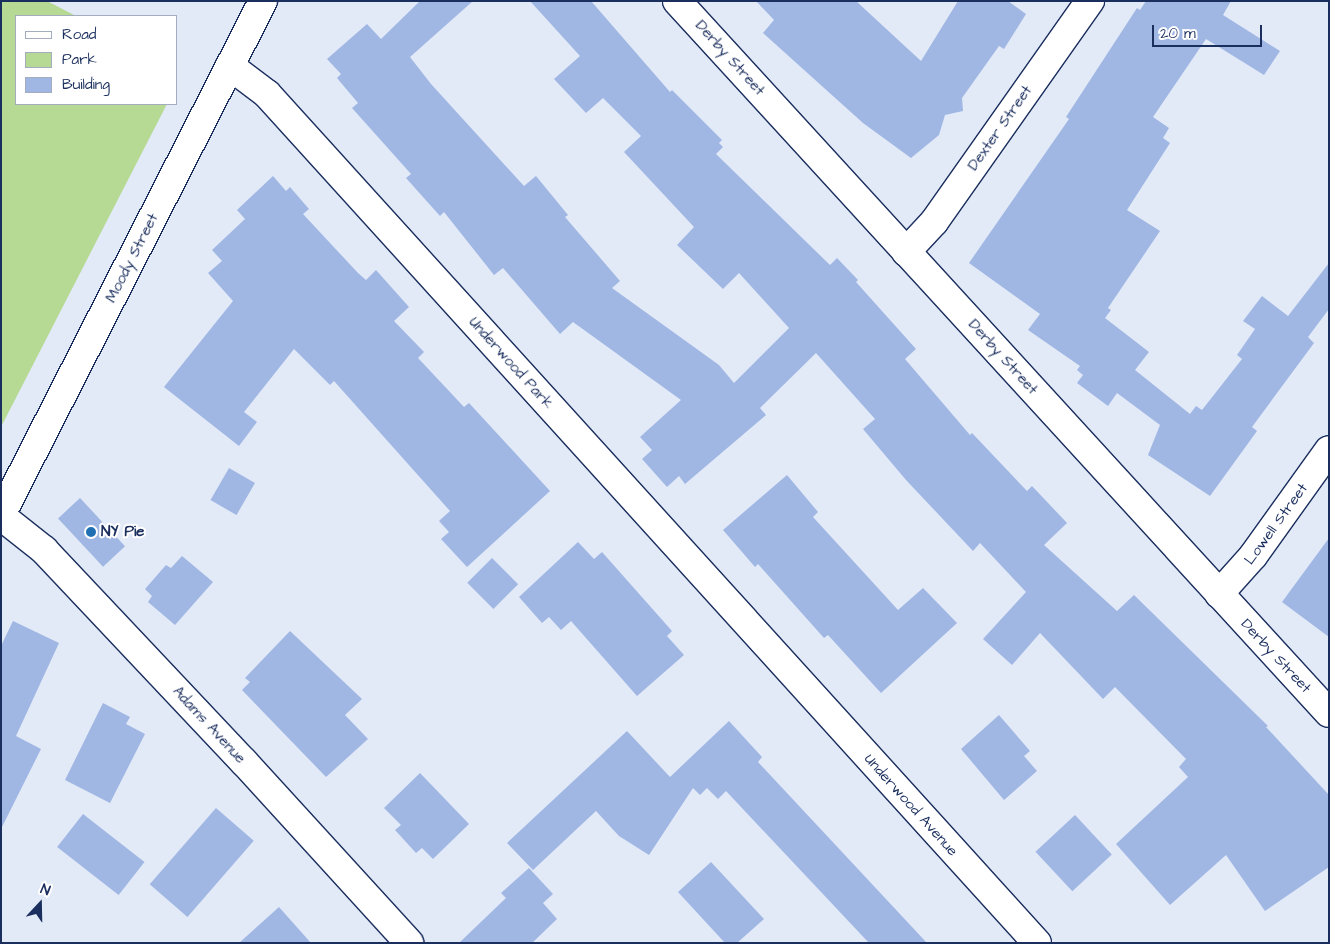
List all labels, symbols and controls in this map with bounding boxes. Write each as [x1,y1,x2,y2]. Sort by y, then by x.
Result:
legend [15,15,178,105]
scale bar [1155,15,1265,47]
street label: Derby Street [692,17,768,99]
text: 20 m [1160,23,1196,44]
text: Road [62,24,96,45]
text: Park [62,49,97,70]
text: Building [62,74,110,95]
street label: Dexter Street [964,82,1036,174]
street label: Moody Street [102,210,162,306]
street label: Underwood Park [465,313,557,413]
street label: Derby Street [965,316,1041,398]
street label: Lowell Street [1240,480,1312,568]
place label: NY Pie [101,523,144,541]
marker: NY Pie [85,526,97,538]
street label: Derby Street [1237,615,1315,697]
street label: Adams Avenue [169,683,249,767]
street label: Underwood Avenue [860,750,962,860]
north arrow [15,879,65,929]
text: N [38,879,53,901]

